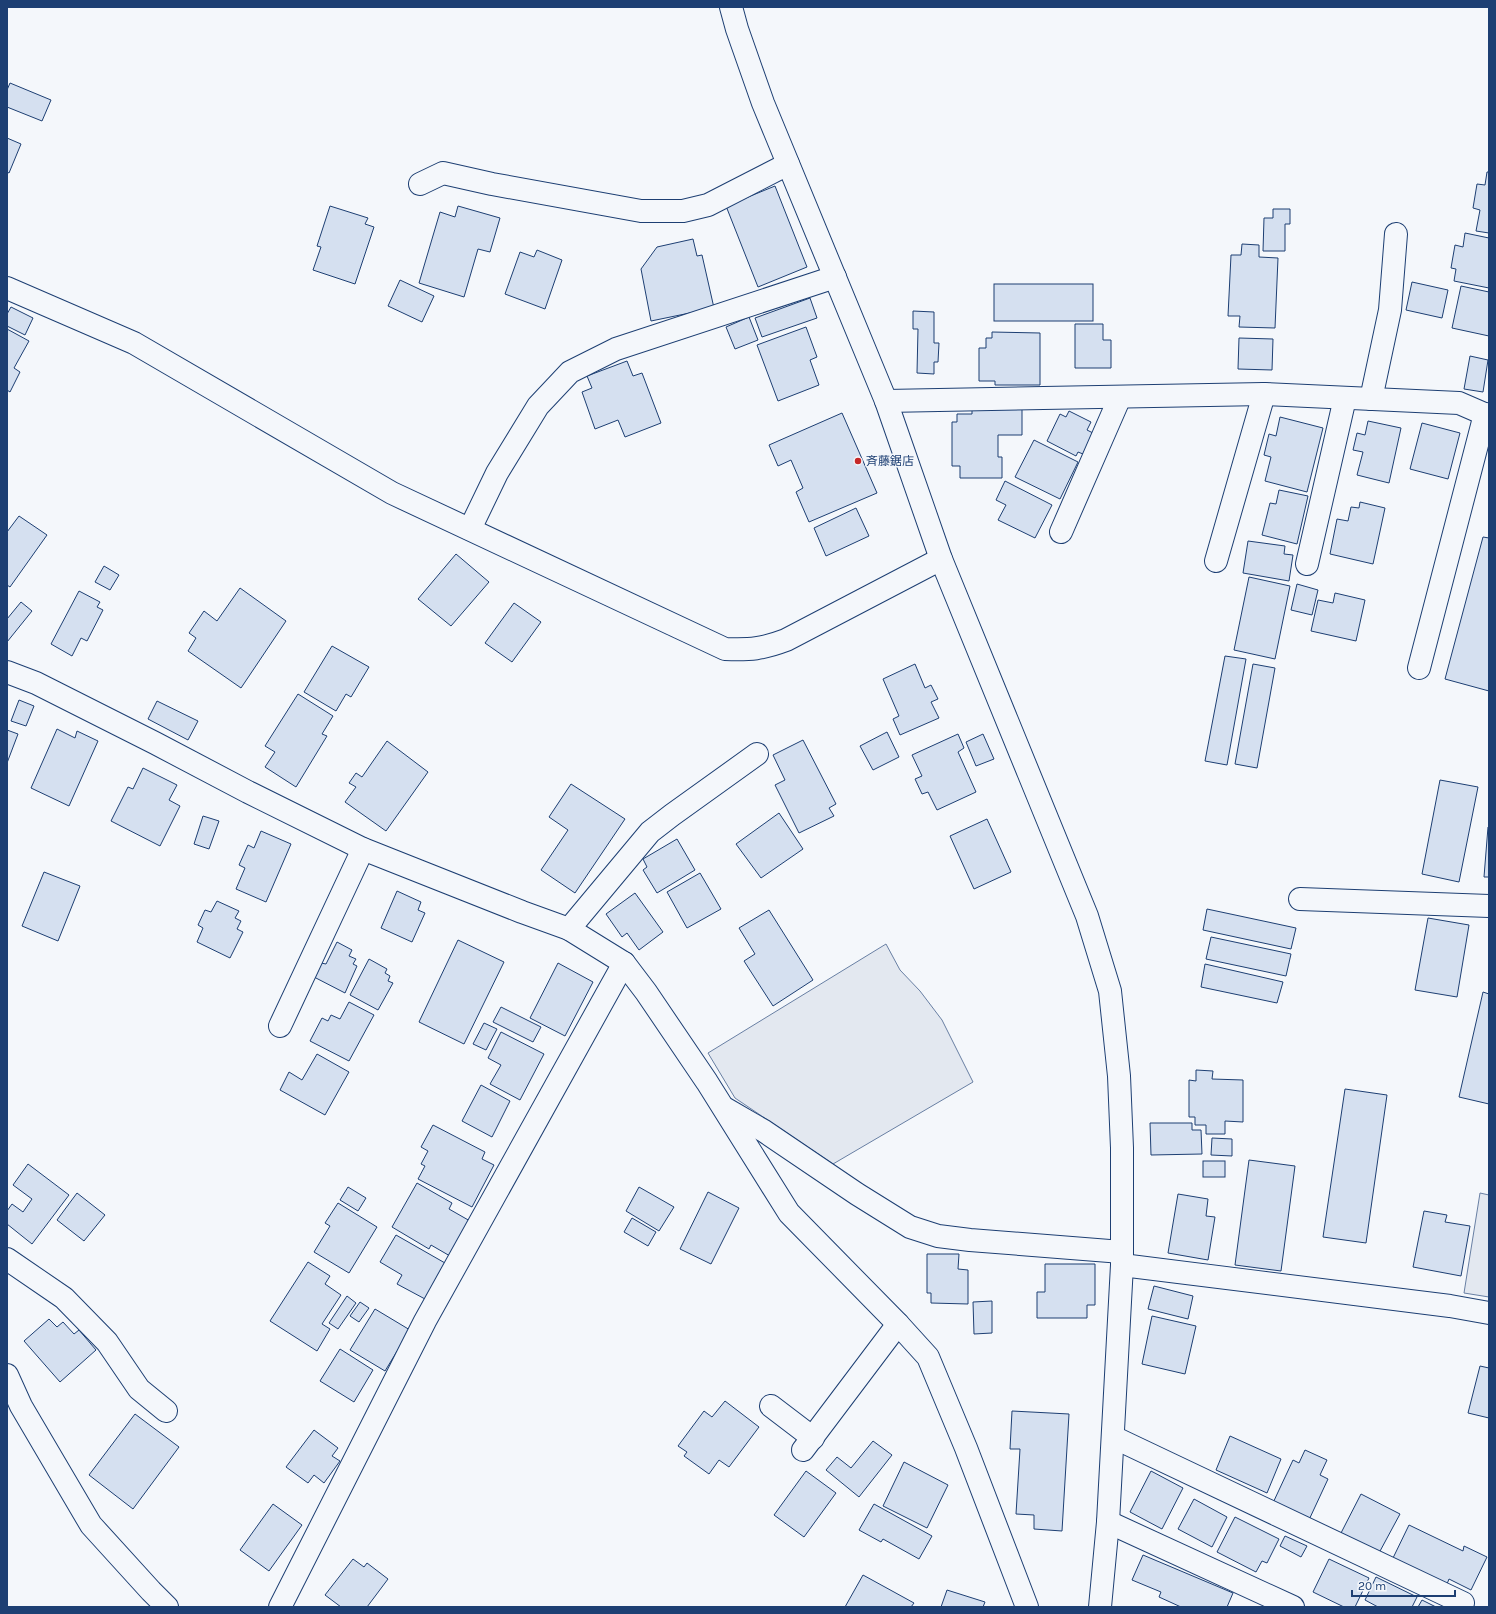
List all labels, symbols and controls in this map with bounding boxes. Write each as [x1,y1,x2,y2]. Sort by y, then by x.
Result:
place label: 斉藤鋸店 [866,454,914,468]
marker: 斉藤鋸店 [853,456,863,466]
scale bar [1352,1572,1455,1598]
text: 20 m [1358,1579,1386,1593]

